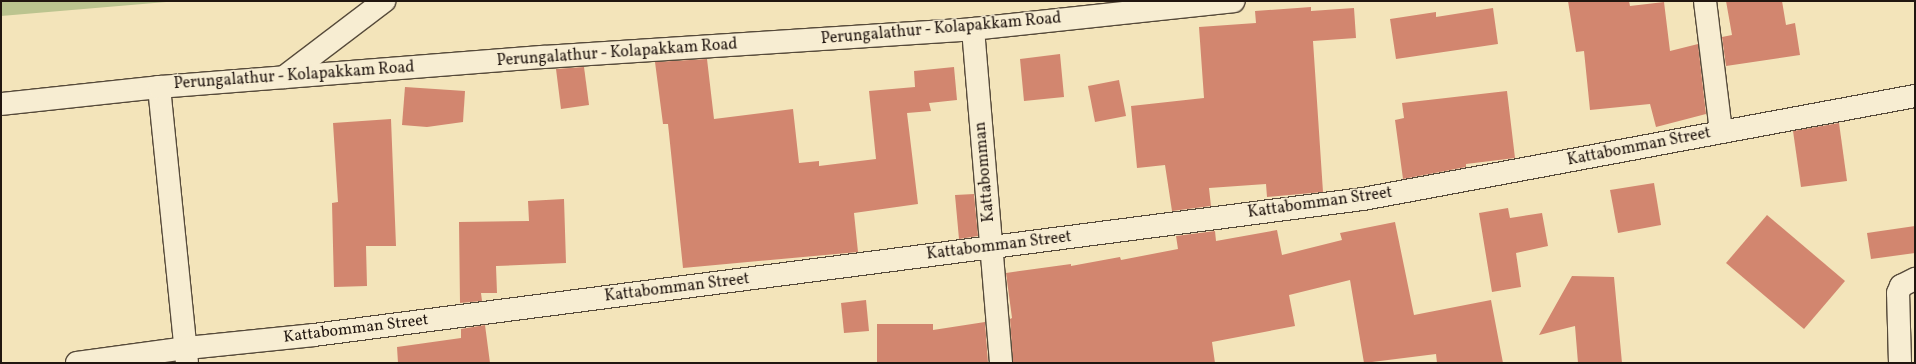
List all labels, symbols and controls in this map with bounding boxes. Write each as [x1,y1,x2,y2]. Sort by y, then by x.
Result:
street label: Perungalathur - Kolapakkam Road [820,9,1062,49]
street label: Perungalathur - Kolapakkam Road [496,35,738,71]
street label: Perungalathur - Kolapakkam Road [173,58,415,94]
street label: Kattabomman [971,121,999,223]
street label: Kattabomman Street [1566,124,1712,170]
street label: Kattabomman Street [1246,183,1394,223]
street label: Kattabomman Street [925,228,1073,264]
street label: Kattabomman Street [603,270,751,306]
street label: Kattabomman Street [282,311,430,347]

